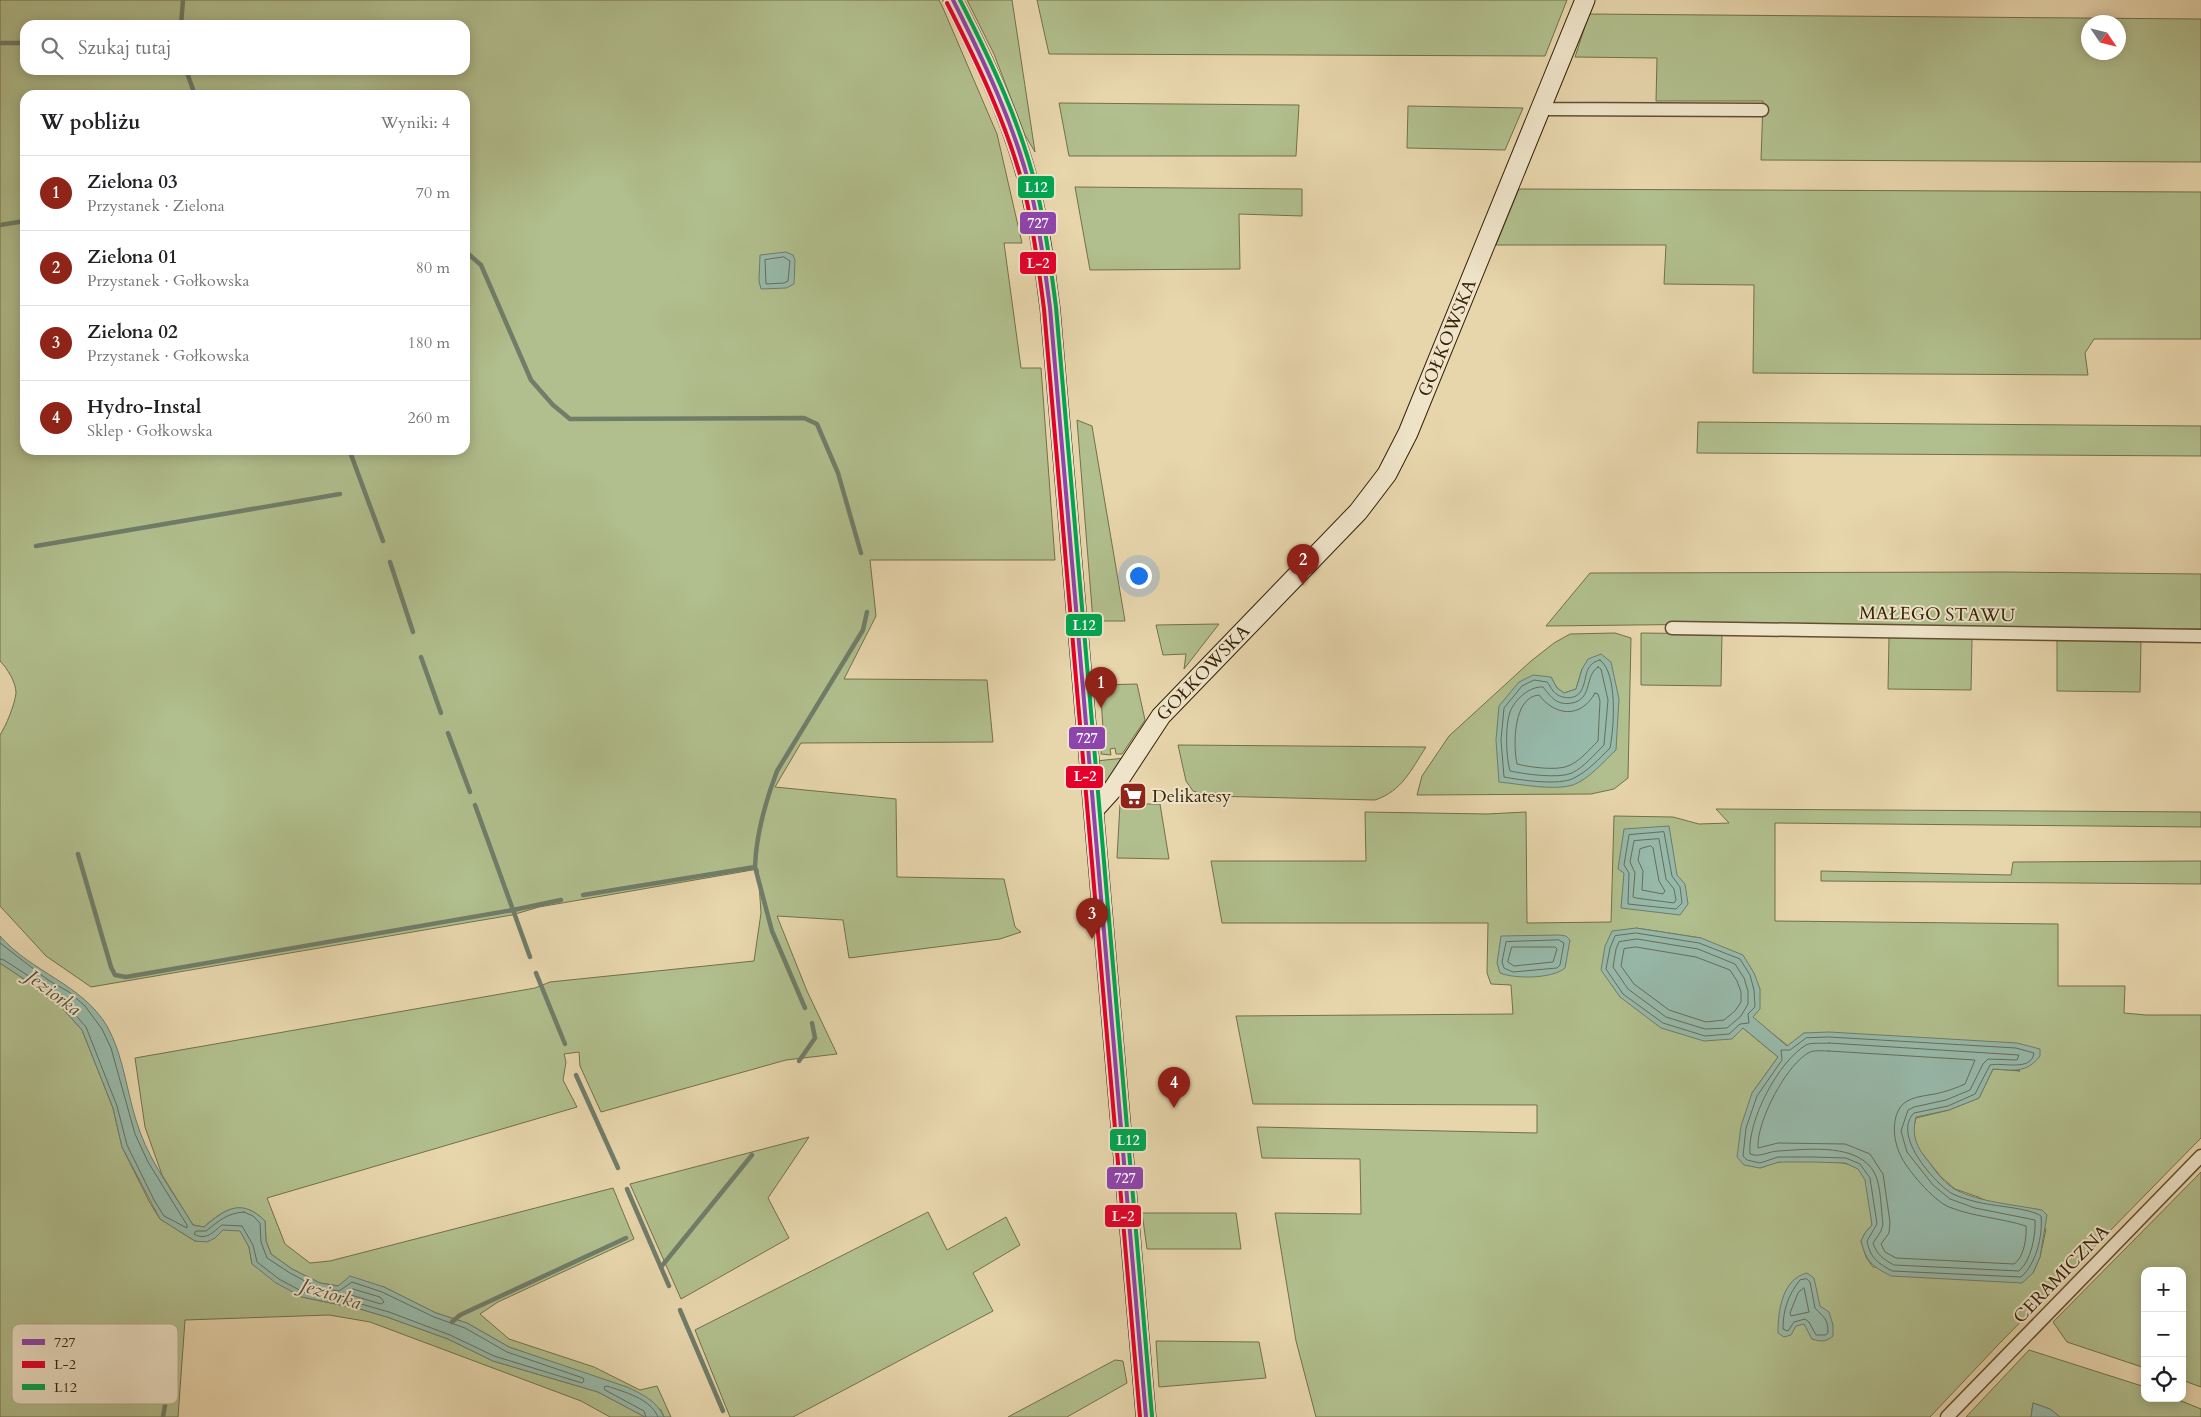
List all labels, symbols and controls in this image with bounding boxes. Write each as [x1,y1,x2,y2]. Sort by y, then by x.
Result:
north arrow [2081,15,2126,60]
search box [20,20,470,75]
icon: search [38,34,66,62]
text: Szukaj tutaj [78,35,171,61]
text: W pobliżu [40,108,141,137]
text: Wyniki: 4 [381,112,450,134]
text: Zielona 03 [87,169,178,195]
line badge: L12 [1017,175,1055,199]
text: L12 [1024,178,1048,197]
text: 1 [52,182,60,204]
text: 70 m [416,182,450,204]
text: Przystanek · Zielona [87,195,225,217]
line badge: 727 [1019,211,1057,235]
text: 727 [1027,214,1049,233]
text: Zielona 01 [87,244,178,270]
line badge: L-2 [1019,251,1057,275]
text: L-2 [1027,254,1049,273]
text: 2 [52,257,60,279]
text: 80 m [416,257,450,279]
text: Przystanek · Gołkowska [87,270,249,292]
street label: GOŁKOWSKA [1412,275,1483,400]
text: Zielona 02 [87,319,178,345]
text: 3 [52,332,60,354]
text: 180 m [408,332,450,354]
text: Przystanek · Gołkowska [87,345,249,367]
text: Hydro-Instal [87,394,201,420]
text: 4 [52,407,60,429]
text: 260 m [408,407,450,429]
text: Sklep · Gołkowska [87,420,213,442]
pin: 2 [1287,544,1319,585]
your location [1126,563,1152,589]
street label: MAŁEGO STAWU [1859,601,2015,628]
line badge: L12 [1065,613,1103,637]
text: L12 [1072,616,1096,635]
street label: GOŁKOWSKA [1151,619,1256,727]
pin: 1 [1085,667,1117,708]
line badge: 727 [1068,726,1106,750]
text: 727 [1076,729,1098,748]
line badge: L-2 [1065,765,1104,789]
text: L-2 [1074,767,1096,786]
supermarket icon: Delikatesy [1118,781,1148,811]
place label: Delikatesy [1152,784,1232,809]
pin: 3 [1076,898,1108,939]
water label: Jeziorka [17,961,87,1022]
pin: 4 [1158,1067,1190,1108]
line badge: L12 [1109,1128,1147,1152]
text: L12 [1116,1131,1140,1150]
line badge: 727 [1106,1166,1144,1190]
text: 727 [1114,1169,1136,1188]
line badge: L-2 [1104,1204,1142,1228]
text: L-2 [1112,1207,1134,1226]
street label: CERAMICZNA [2008,1219,2115,1329]
map controls [2141,1267,2186,1402]
button: + [2141,1267,2186,1312]
water label: Jeziorka [293,1271,365,1316]
button: − [2141,1312,2186,1357]
legend [12,1324,178,1404]
text: 727 [54,1333,76,1352]
text: L-2 [54,1355,76,1374]
button: locate [2141,1357,2186,1402]
text: L12 [54,1378,77,1397]

